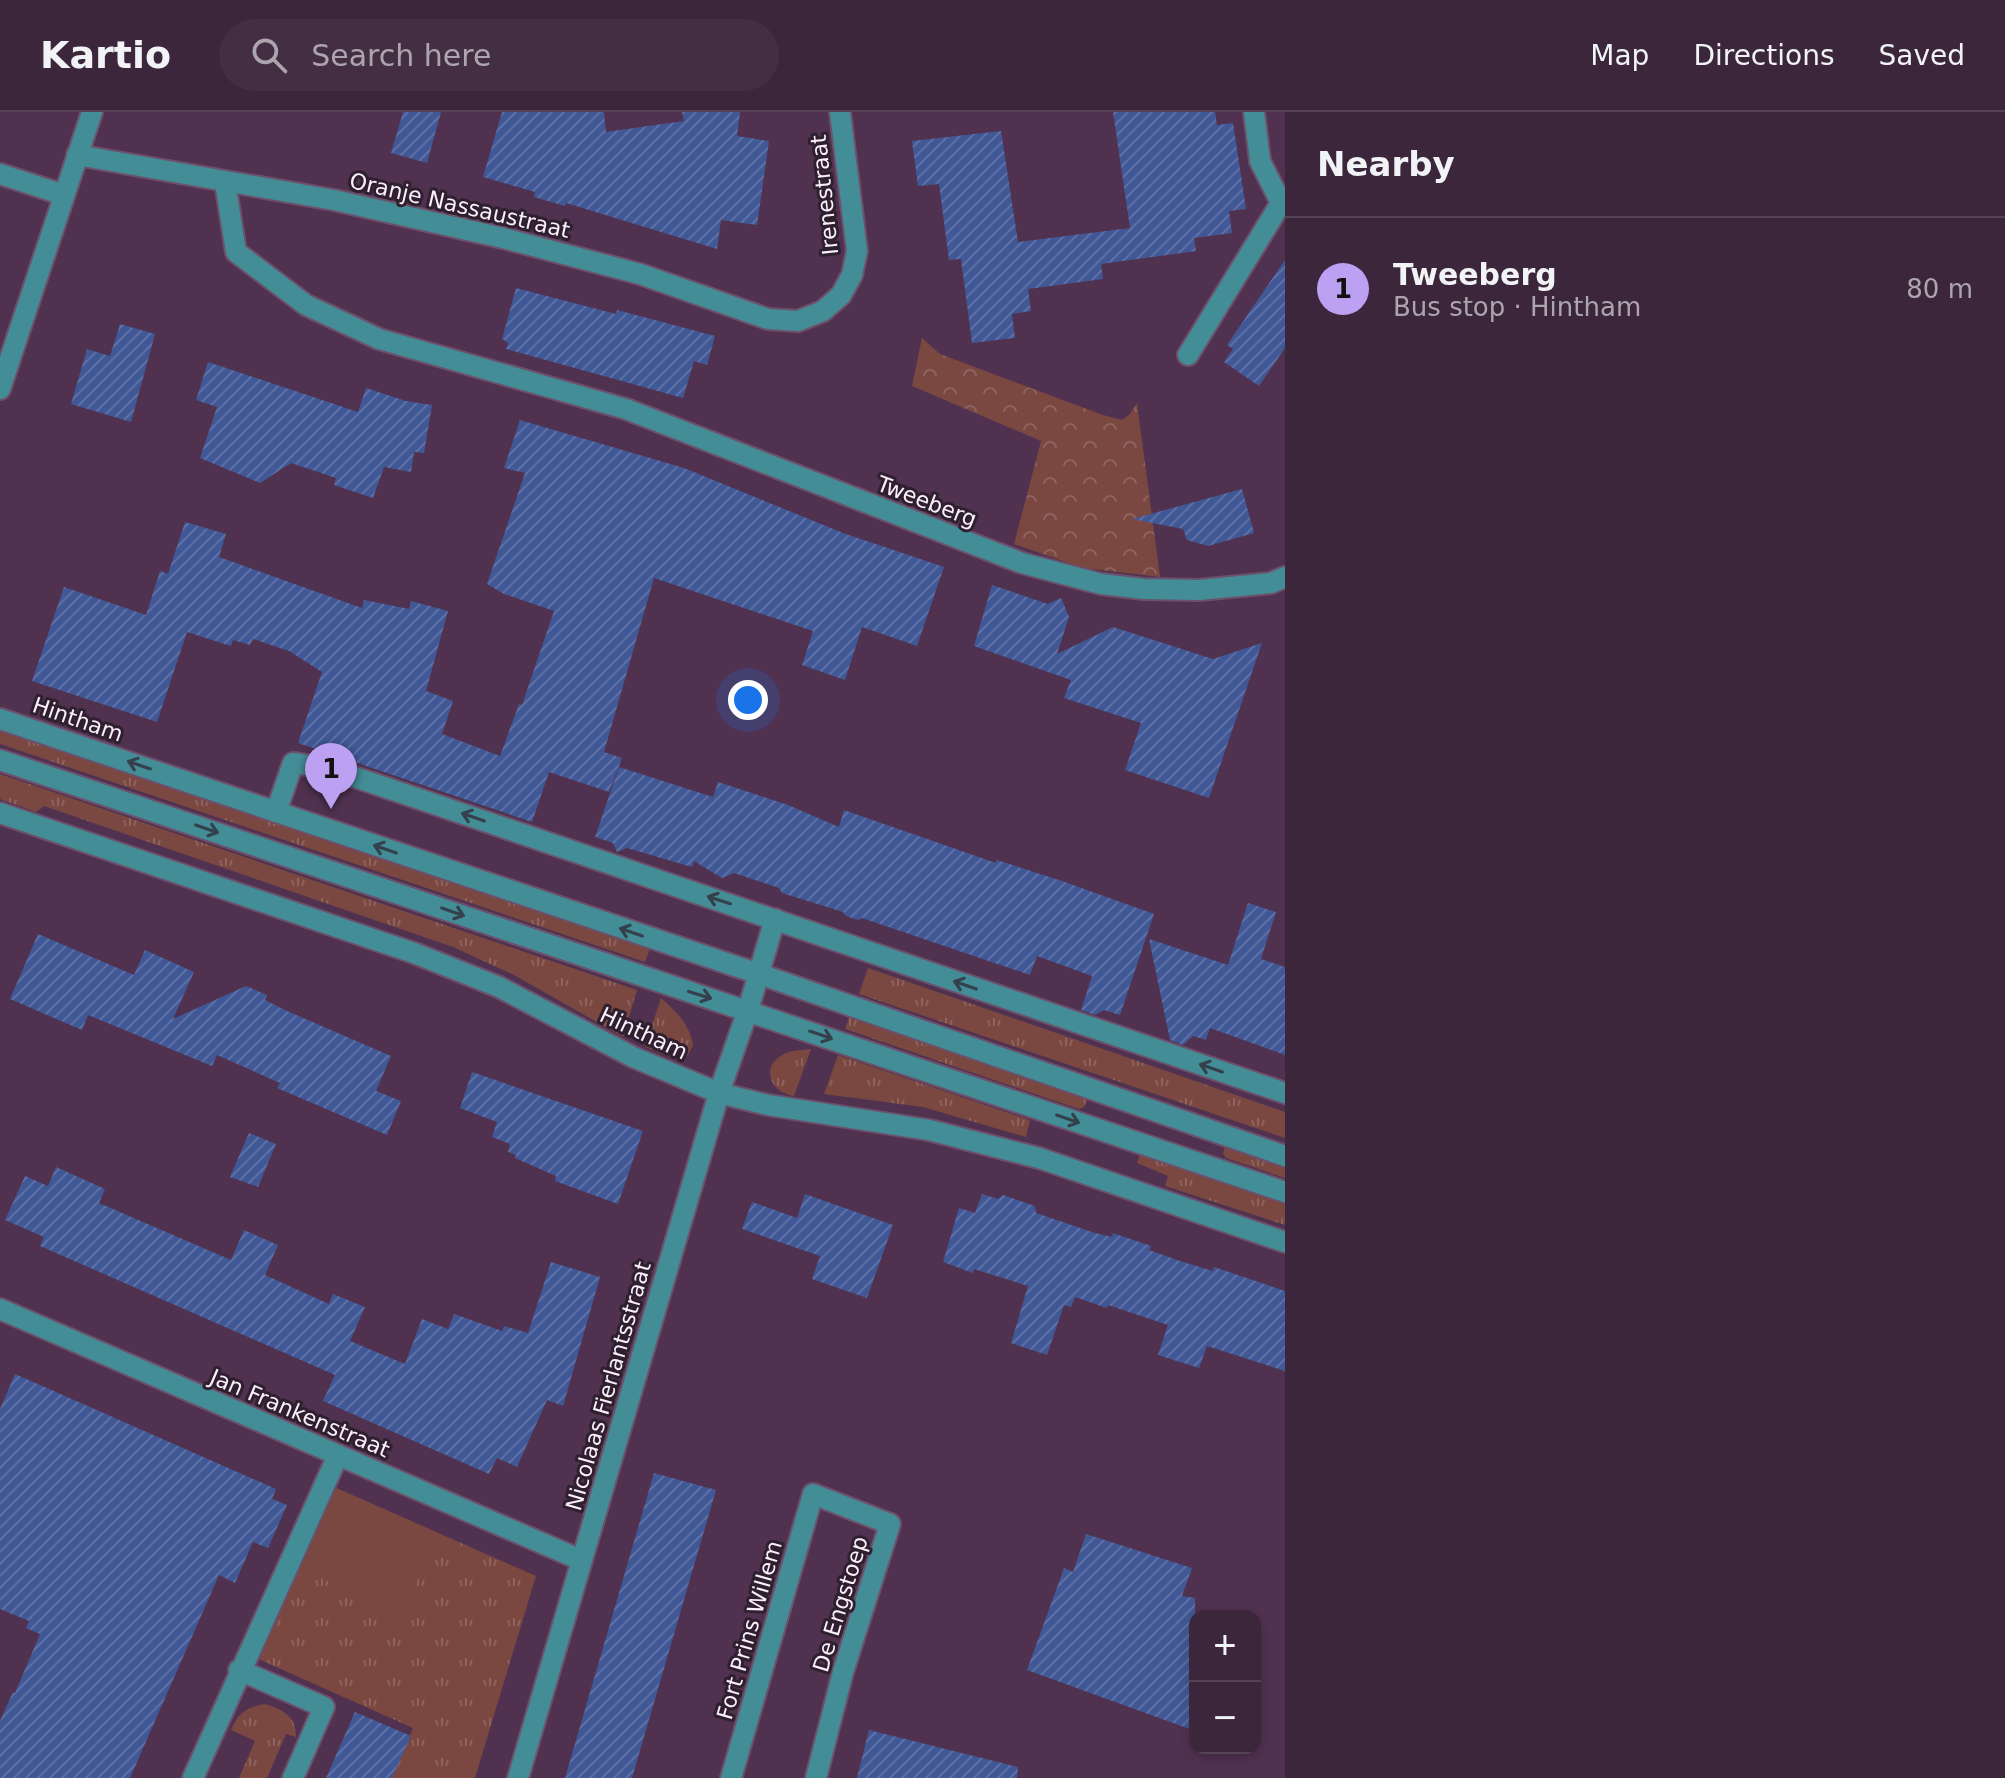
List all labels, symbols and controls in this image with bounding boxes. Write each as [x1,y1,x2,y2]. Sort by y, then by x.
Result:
search box [219,19,779,91]
text: Kartio [40,33,171,77]
icon: search [247,33,291,77]
text: Search here [311,38,491,73]
text: Map [1590,39,1649,72]
text: Directions [1693,39,1834,72]
text: Saved [1878,39,1965,72]
street label: Irenestraat [806,133,843,256]
text: Nearby [1317,144,1455,184]
street label: Oranje Nassaustraat [347,168,573,243]
text: Tweeberg [1393,257,1557,292]
text: 1 [1334,274,1352,304]
text: 80 m [1906,274,1973,304]
text: Bus stop · Hintham [1393,292,1641,322]
street label: Tweeberg [872,471,980,532]
your location [728,680,768,720]
street label: Hintham [29,692,126,747]
pin: 1 [305,743,357,809]
one-way arrow [126,757,151,772]
one-way arrow [460,809,485,824]
one-way arrow [194,823,219,838]
one-way arrow [373,840,398,855]
one-way arrow [707,892,732,907]
one-way arrow [440,906,465,921]
one-way arrow [619,924,644,939]
one-way arrow [953,976,978,991]
one-way arrow [686,988,712,1003]
street label: Hintham [596,1002,692,1065]
one-way arrow [809,1029,834,1044]
one-way arrow [1199,1060,1224,1075]
one-way arrow [1055,1112,1080,1127]
street label: Nicolaas Fierlantsstraat [561,1258,656,1513]
street label: Jan Frankenstraat [204,1364,394,1463]
street label: De Engstoep [808,1533,873,1675]
street label: Fort Prins Willem [712,1538,787,1723]
map controls [1189,1610,1261,1754]
button: + [1189,1610,1261,1682]
button: − [1189,1682,1261,1754]

